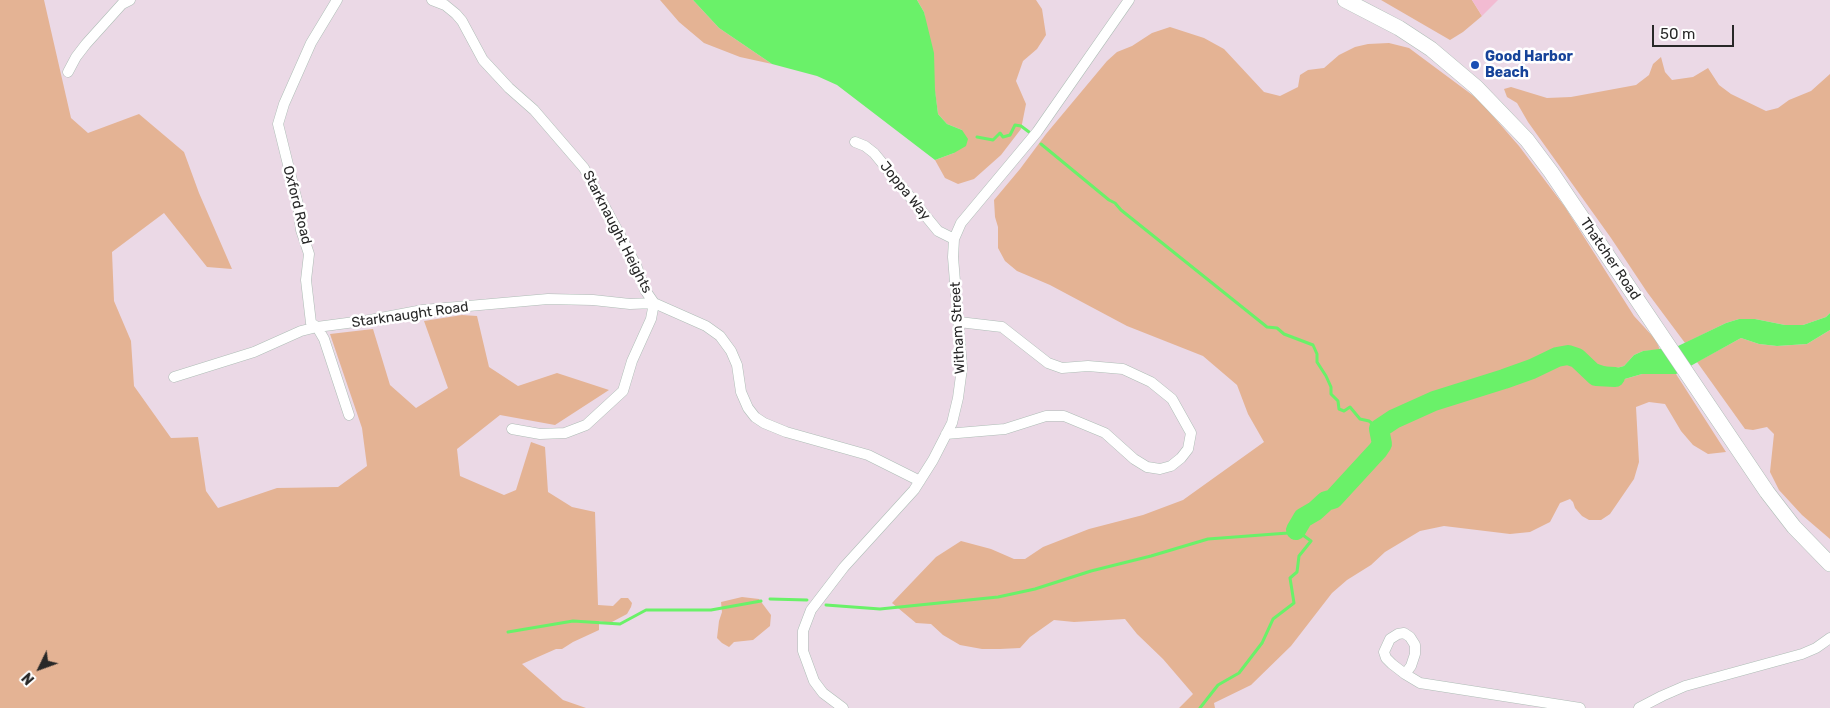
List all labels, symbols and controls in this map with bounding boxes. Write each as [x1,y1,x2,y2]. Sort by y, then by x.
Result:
scale bar [1655,15,1738,47]
text: 50 m [1660,25,1695,43]
place label: Good Harbor Beach [1485,49,1573,82]
marker: Good Harbor Beach [1469,59,1481,71]
street label: Joppa Way [876,158,934,224]
street label: Oxford Road [279,164,315,246]
street label: Starknaught Heights [579,168,655,296]
street label: Thatcher Road [1576,215,1644,303]
street label: Witham Street [947,281,969,375]
street label: Starknaught Road [350,298,470,332]
north arrow [15,643,65,693]
text: N [19,669,38,688]

